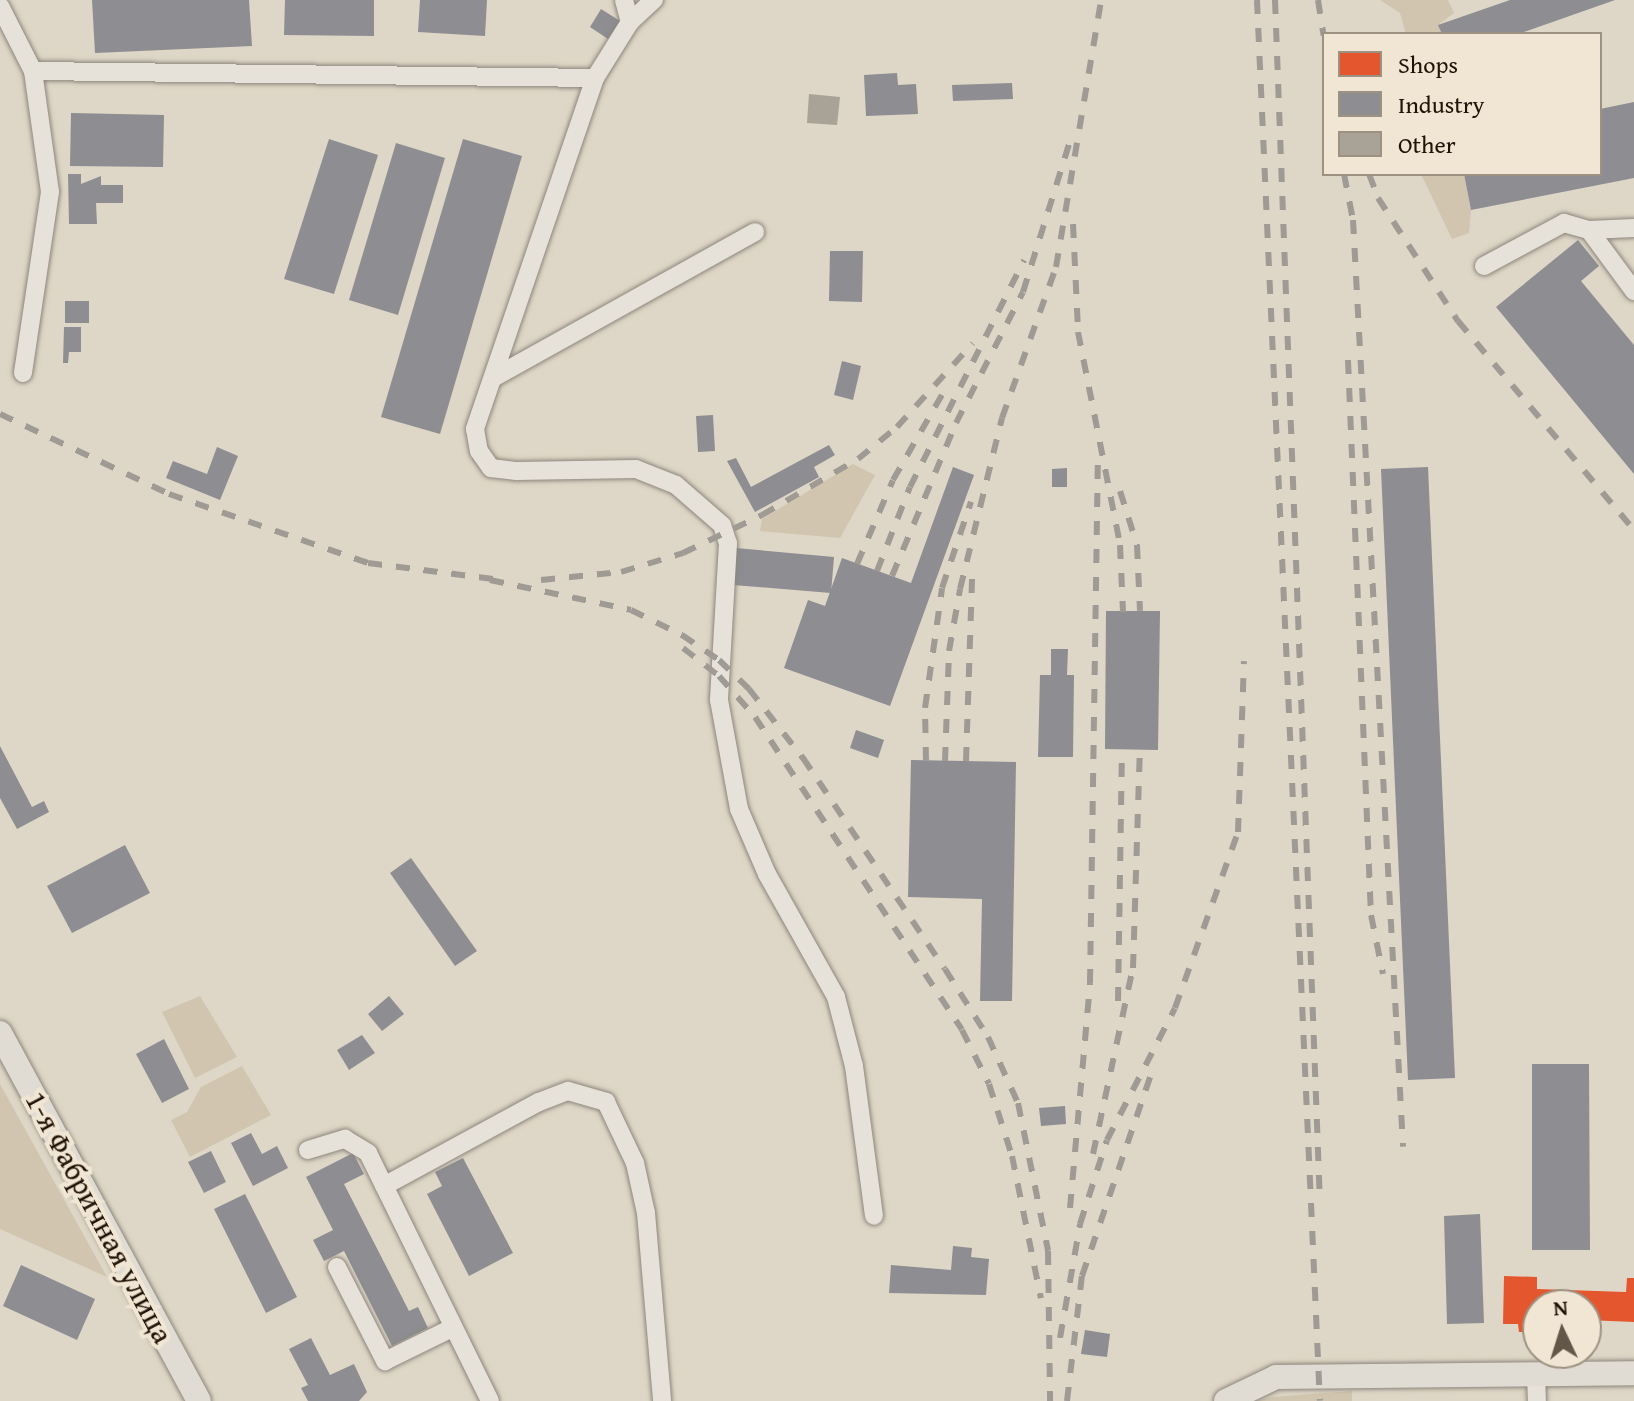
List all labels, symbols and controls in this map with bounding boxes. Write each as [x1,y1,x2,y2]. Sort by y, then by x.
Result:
legend [1322,32,1602,176]
text: Shops [1398,47,1458,82]
text: Industry [1398,87,1485,122]
text: Other [1398,127,1456,162]
street label: 1-я Фабричная улица [18,1085,182,1349]
north arrow [1522,1289,1602,1369]
text: N [1552,1291,1569,1324]

